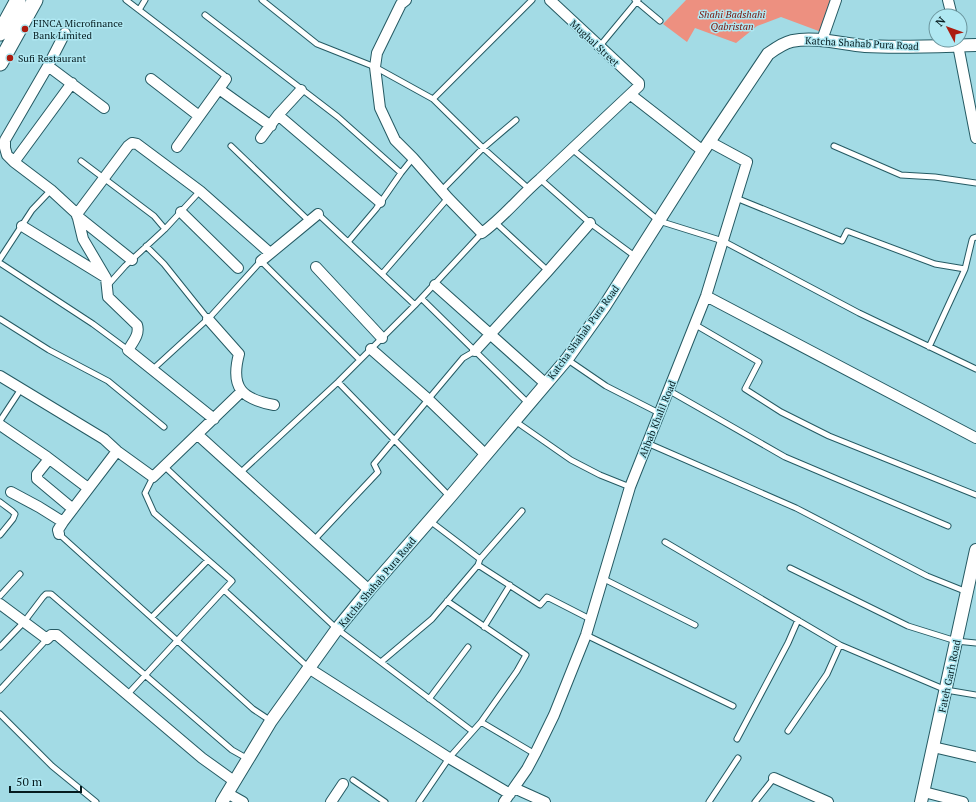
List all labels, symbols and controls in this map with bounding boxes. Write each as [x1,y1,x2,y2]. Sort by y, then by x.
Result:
park label: Shahi Badshahi Qabristan [699,8,766,33]
north arrow [928,8,968,48]
text: N [932,13,949,29]
place label: FINCA Microfinance Bank Limited [33,17,123,42]
street label: Mughal Street [567,17,622,70]
marker: FINCA Microfinance Bank Limited [20,24,30,34]
street label: Katcha Shahab Pura Road [805,34,919,53]
place label: Sufi Restaurant [18,52,86,65]
marker: Sufi Restaurant [5,53,15,63]
street label: Katcha Shahab Pura Road [545,282,622,382]
street label: Ahbab Khalil Road [636,378,679,460]
street label: Katcha Shahab Pura Road [336,534,419,630]
street label: Fateh Garh Road [935,638,964,714]
scale bar [10,768,81,794]
text: 50 m [16,774,43,789]

